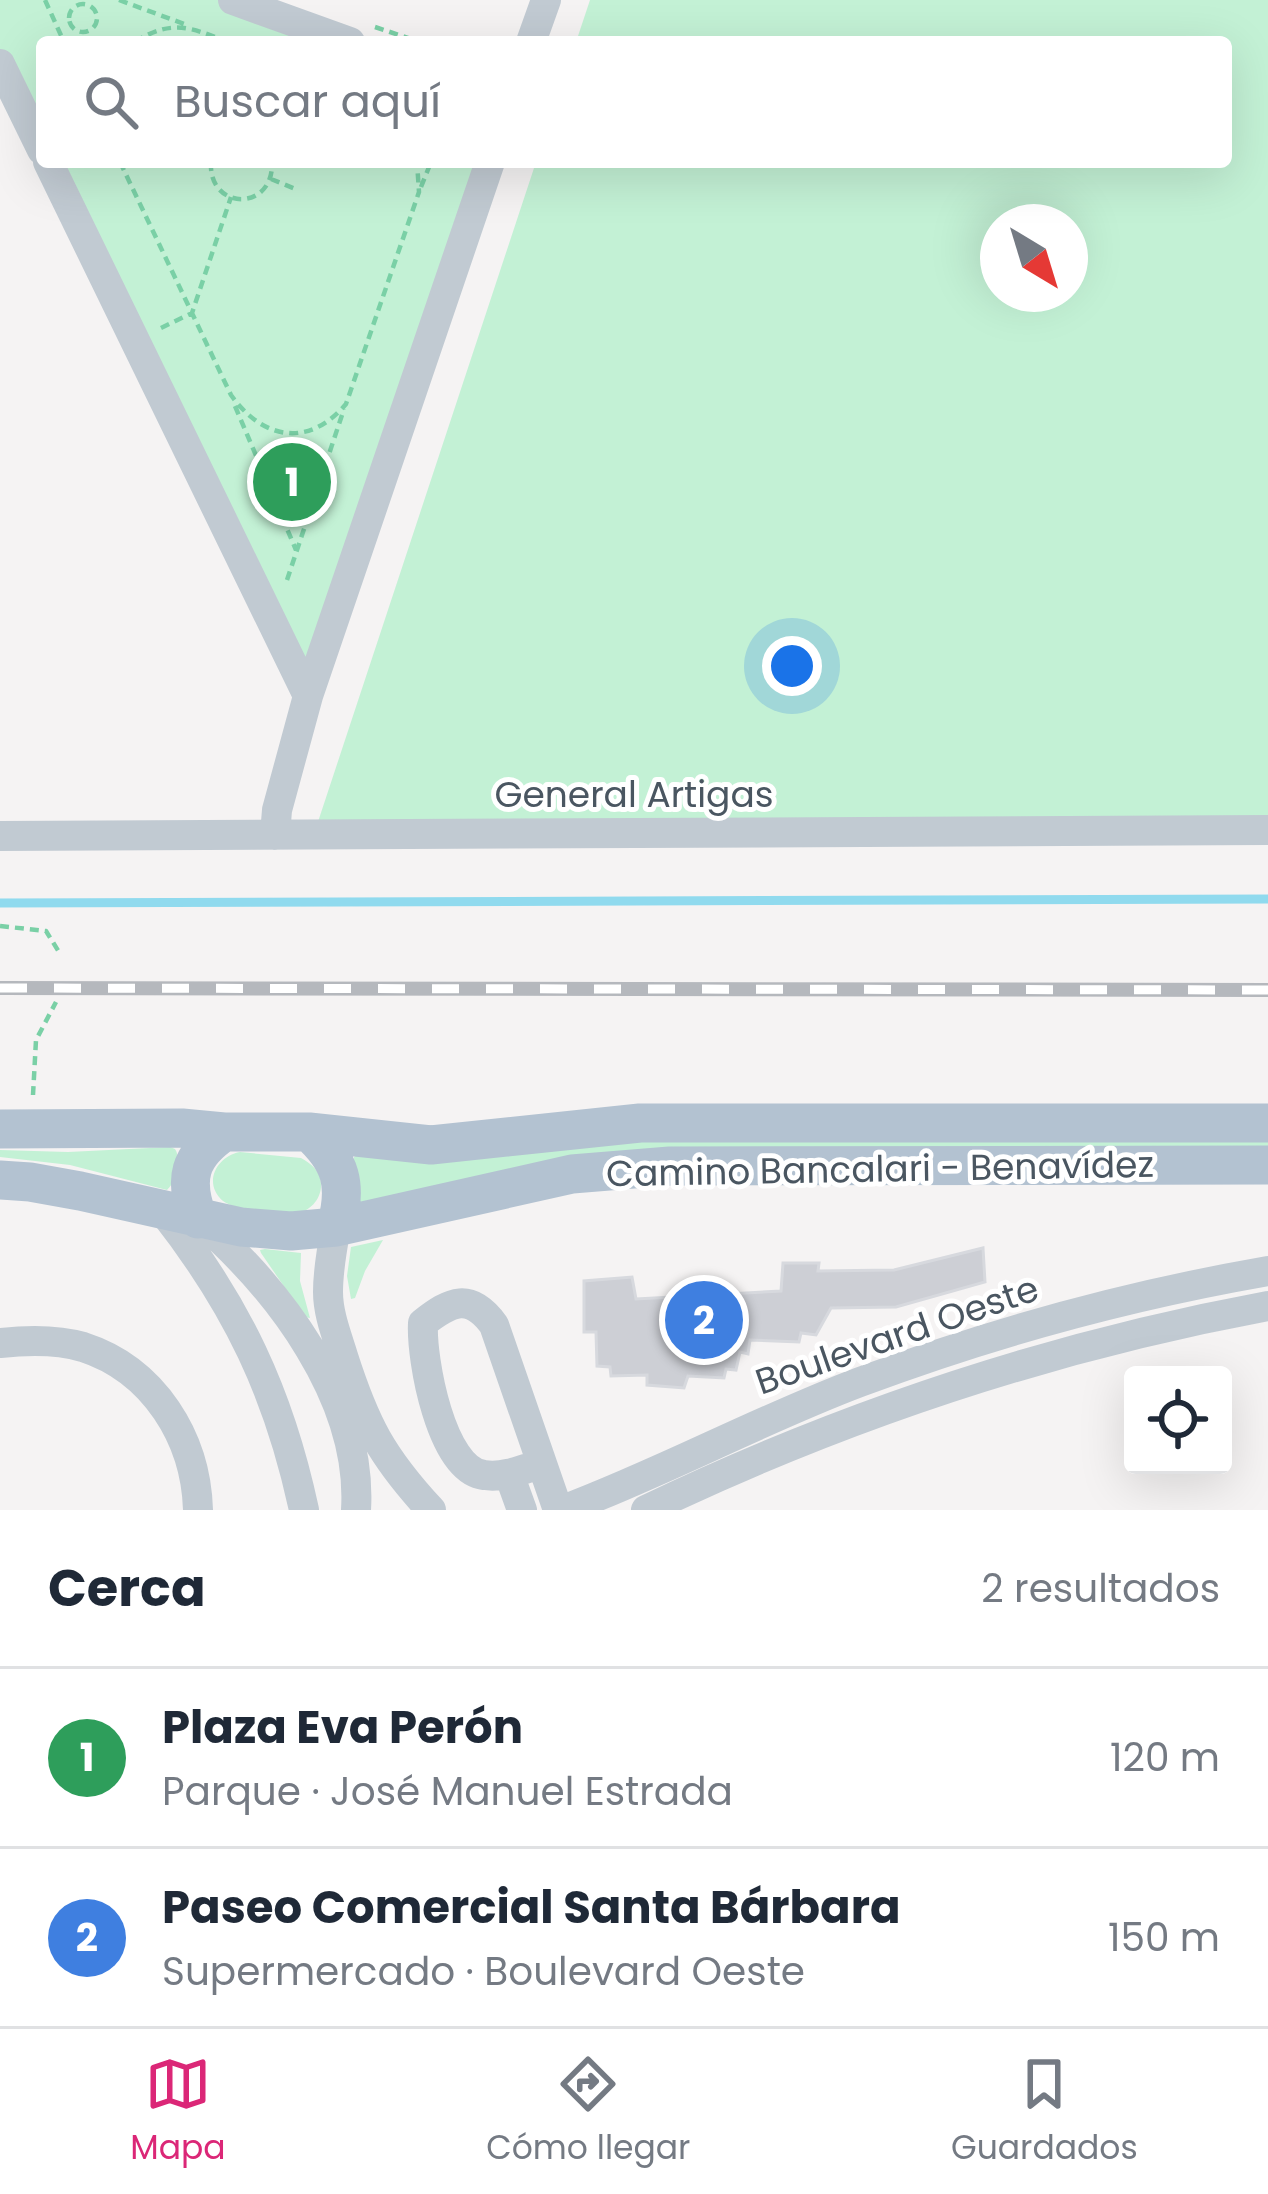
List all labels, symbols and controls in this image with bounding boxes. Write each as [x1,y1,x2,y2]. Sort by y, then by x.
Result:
search box [36,36,1232,168]
icon: search [78,69,144,135]
text: Buscar aquí [174,70,441,133]
north arrow [980,204,1088,312]
pin: 1 [253,437,331,527]
your location [762,636,822,696]
street label: General Artigas [494,769,774,820]
street label: Camino Bancalari - Benavídez [606,1139,1154,1199]
street label: Boulevard Oeste [749,1263,1045,1407]
pin: 2 [665,1275,743,1365]
map controls [1124,1366,1232,1474]
button: locate [1124,1366,1232,1474]
text: Cerca [48,1552,206,1624]
text: 2 resultados [981,1561,1220,1616]
text: Plaza Eva Perón [162,1696,523,1759]
text: 1 [80,1730,94,1785]
text: 120 m [1110,1730,1220,1785]
text: Parque · José Manuel Estrada [162,1764,733,1819]
text: Paseo Comercial Santa Bárbara [162,1876,900,1939]
text: 2 [76,1910,98,1965]
text: 150 m [1108,1910,1220,1965]
text: Supermercado · Boulevard Oeste [162,1944,805,1999]
tab: Mapa [130,2051,226,2173]
tab: Cómo llegar [486,2051,690,2173]
tab: Guardados [951,2051,1138,2173]

